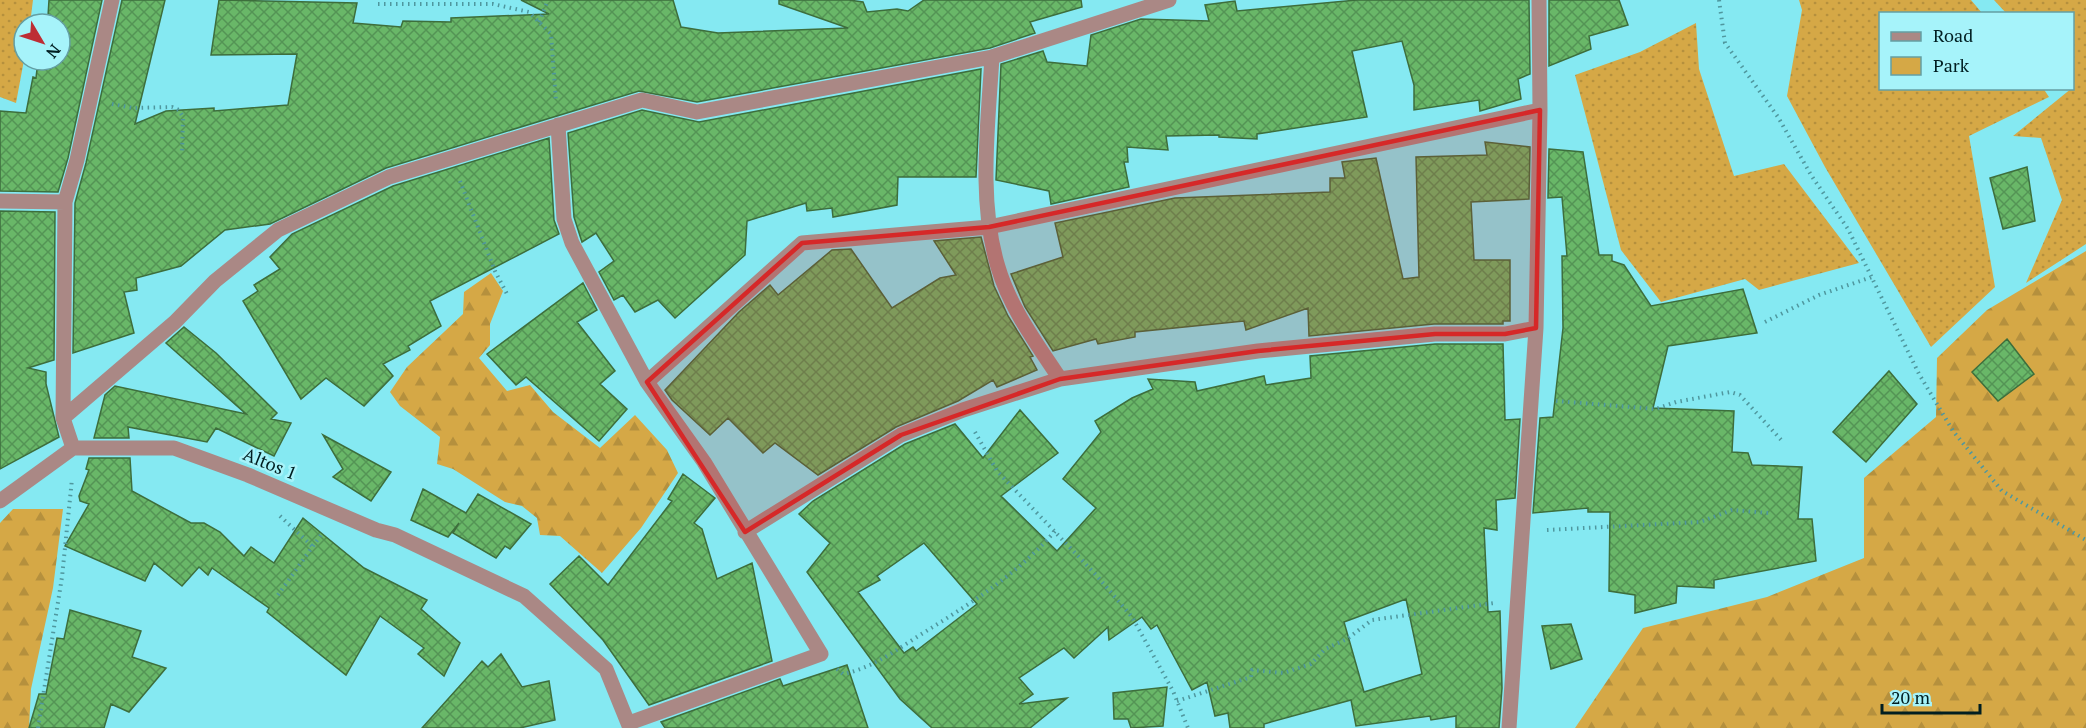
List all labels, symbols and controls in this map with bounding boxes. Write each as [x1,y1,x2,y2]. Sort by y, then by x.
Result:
north arrow [12,12,72,72]
legend [1879,12,2074,90]
text: Road [1933,23,1973,47]
text: N [41,40,66,63]
text: Park [1933,53,1970,77]
street label: Altos 1 [240,441,301,485]
scale bar [1882,677,1980,715]
text: 20 m [1891,685,1931,709]

